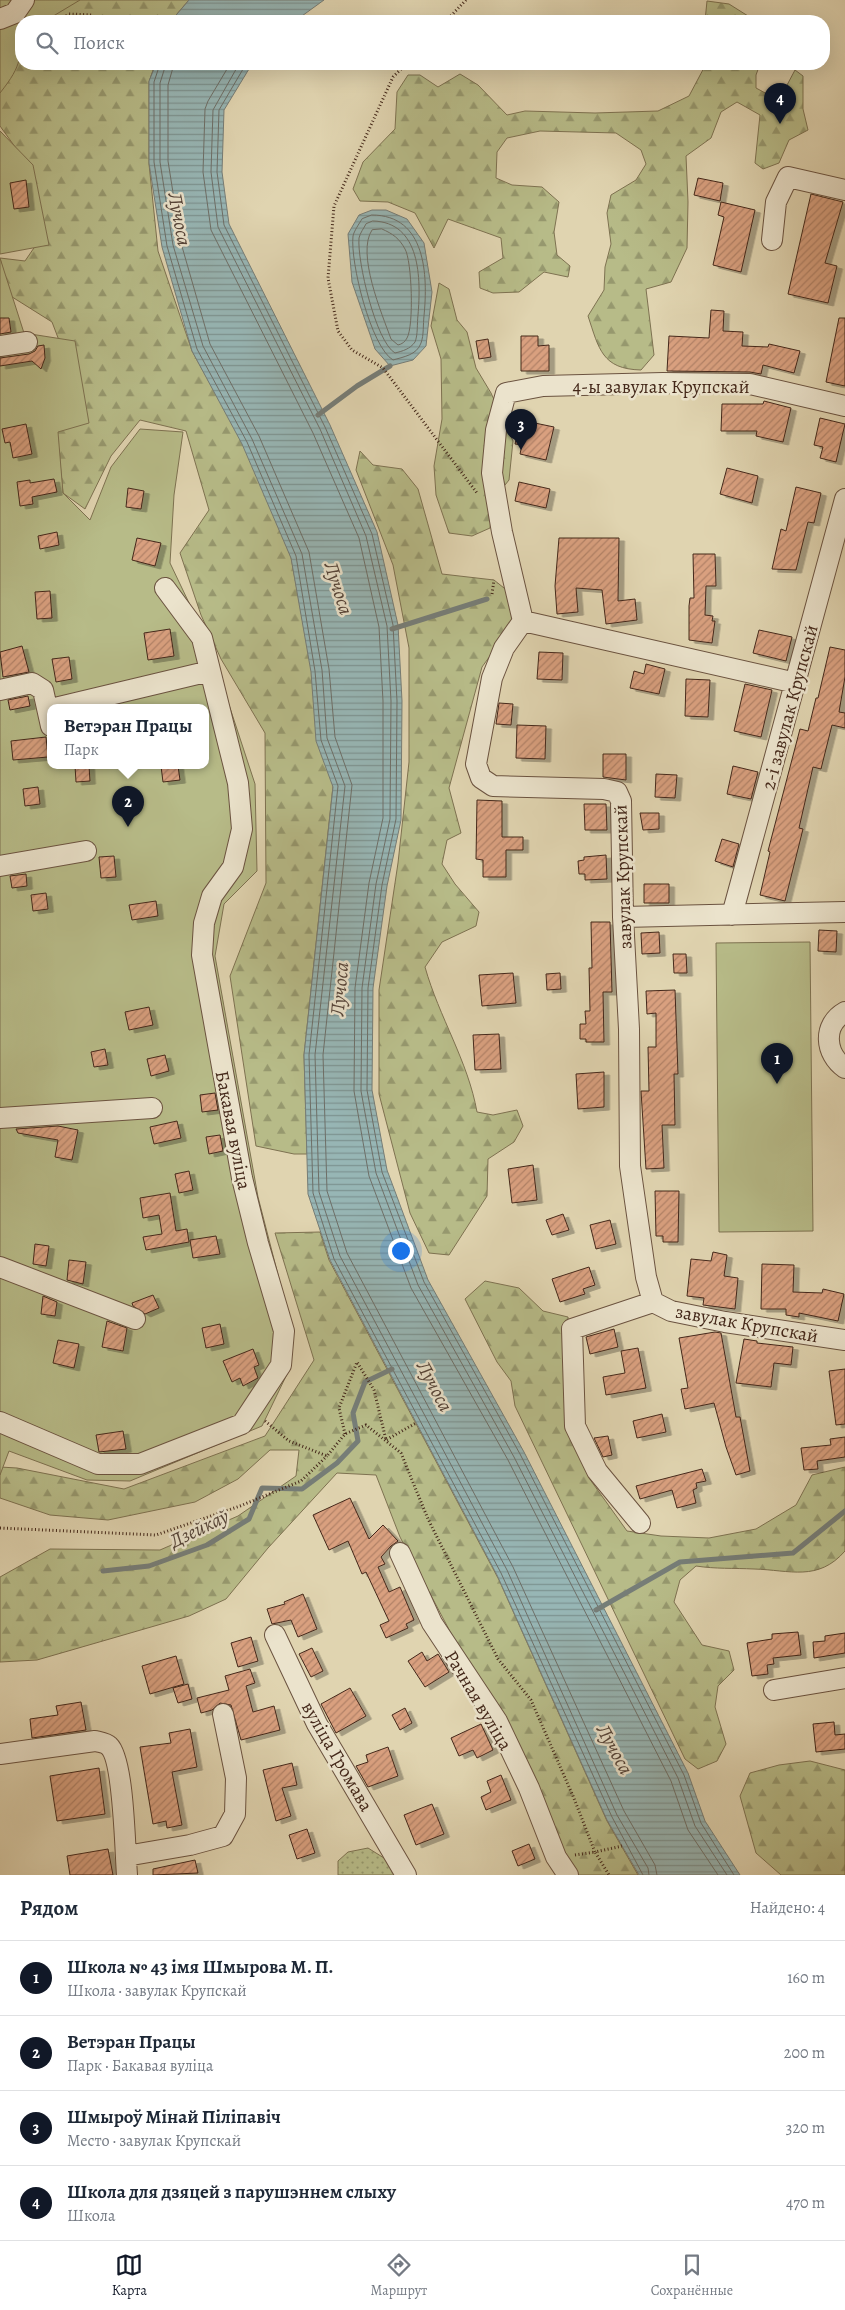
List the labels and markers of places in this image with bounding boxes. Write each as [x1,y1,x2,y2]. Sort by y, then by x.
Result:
pin: 4 [764,83,796,124]
pin: 3 [505,409,537,450]
pin: 2 [112,786,144,827]
pin: 1 [761,1043,793,1084]

